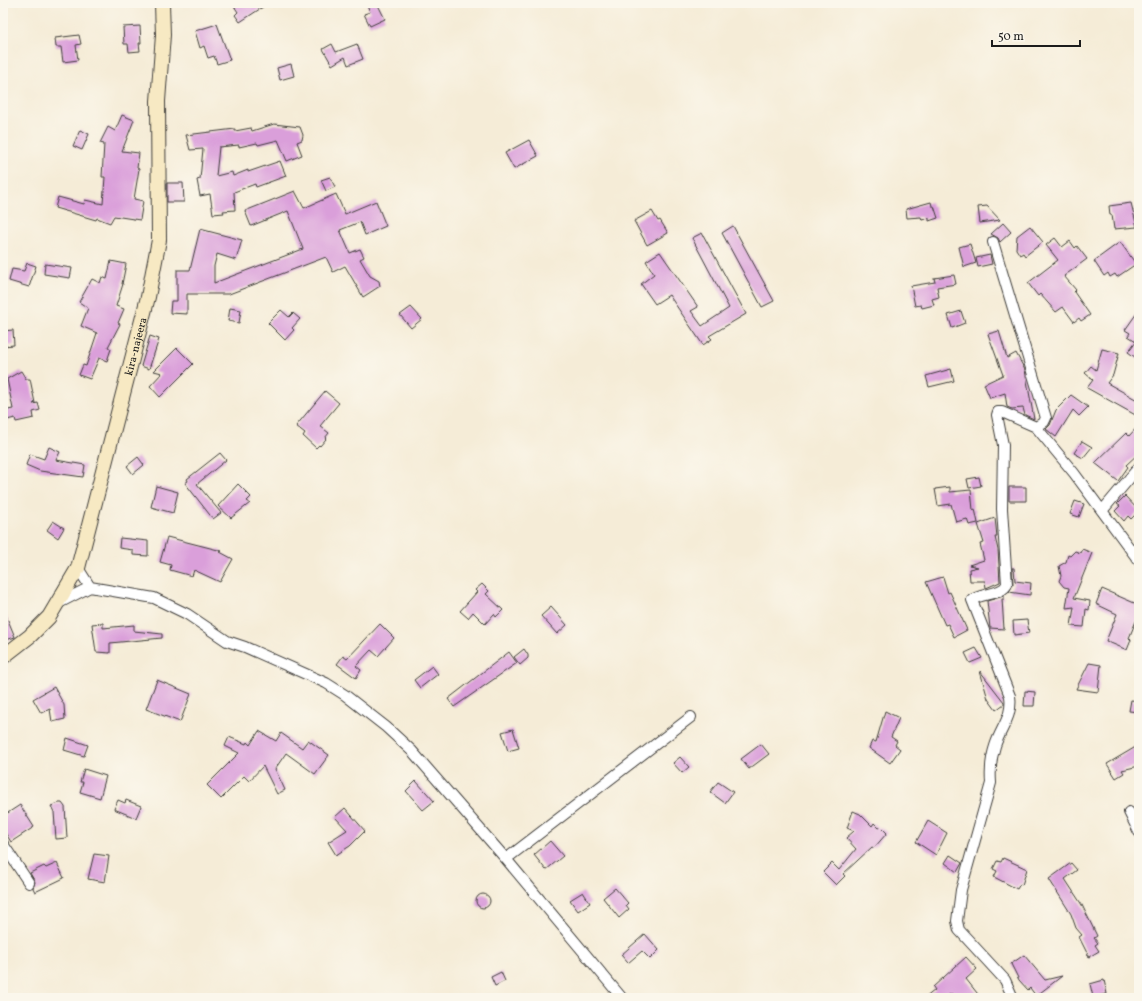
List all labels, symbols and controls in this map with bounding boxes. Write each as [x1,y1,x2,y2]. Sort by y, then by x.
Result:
scale bar [992,22,1080,48]
text: 50 m [998,29,1024,45]
street label: kira-najeera [122,315,152,377]

